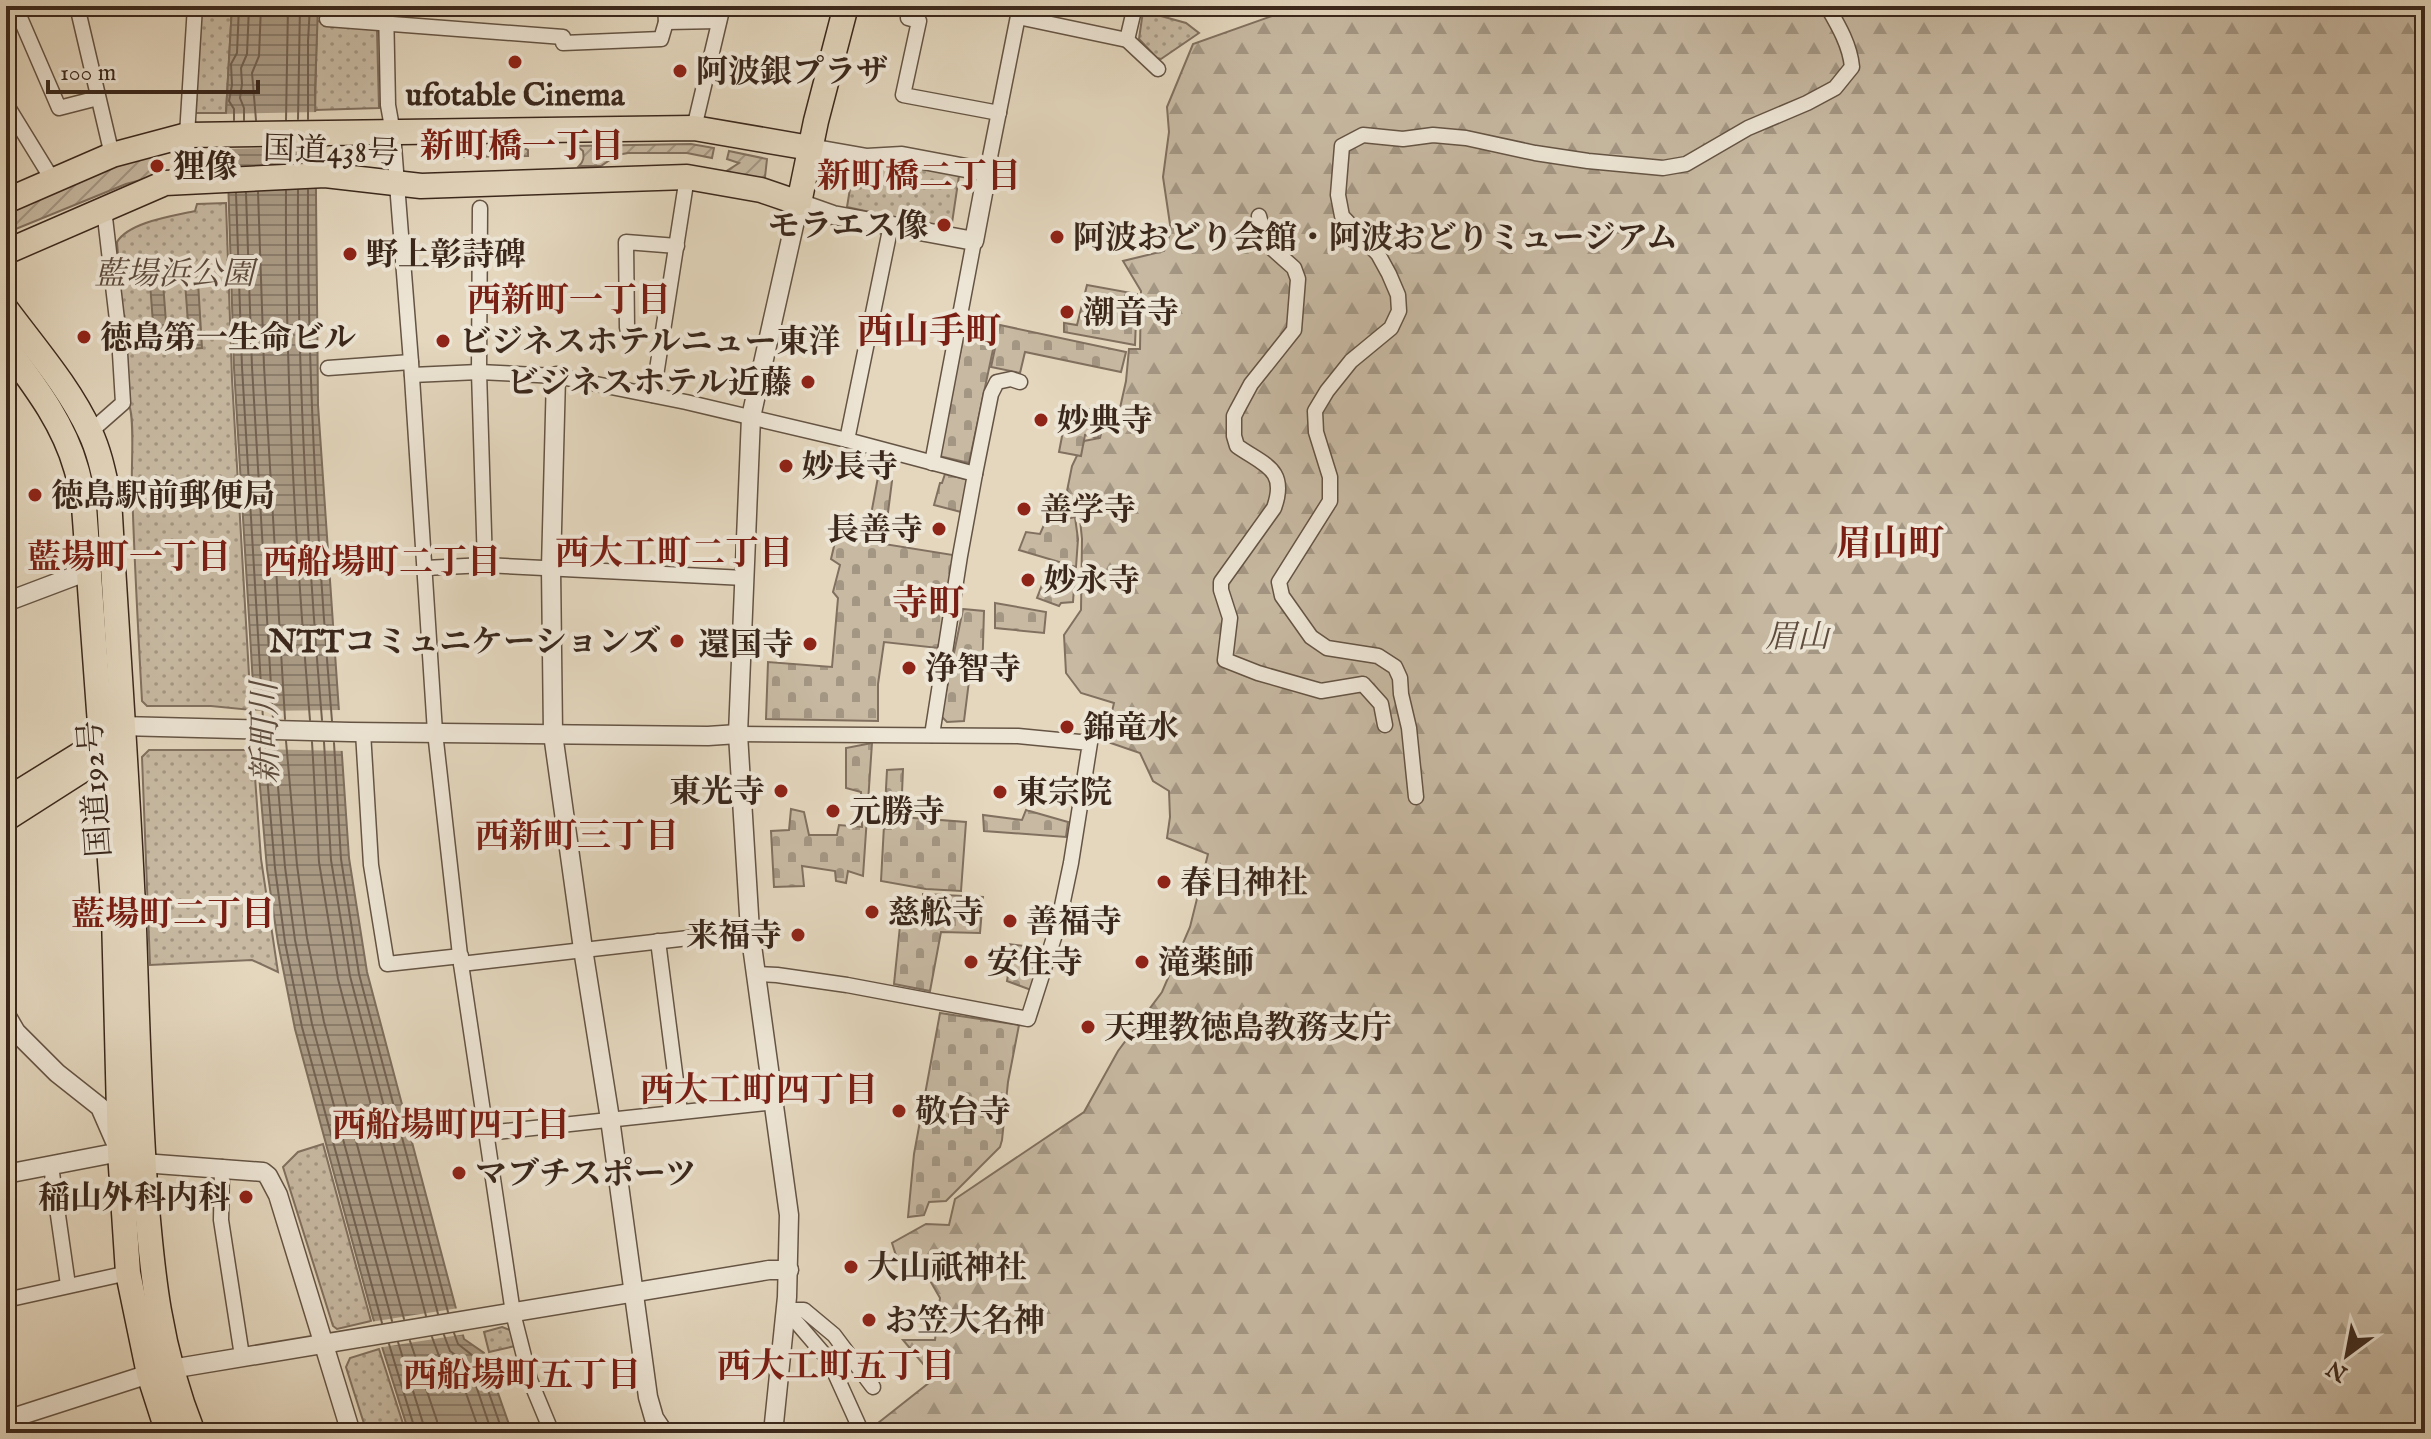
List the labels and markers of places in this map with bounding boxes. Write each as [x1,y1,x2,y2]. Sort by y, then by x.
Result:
marker: ufotable Cinema [506,53,524,71]
place label: 阿波銀プラザ [696,53,888,94]
marker: 阿波銀プラザ [671,62,689,80]
place label: ufotable Cinema [406,76,626,117]
place label: 狸像 [173,148,237,189]
marker: 狸像 [148,157,166,175]
place label: モラエス像 [768,207,928,248]
marker: モラエス像 [935,216,953,234]
place label: 阿波おどり会館・阿波おどりミュージアム [1073,219,1677,260]
marker: 阿波おどり会館・阿波おどりミュージアム [1048,228,1066,246]
place label: 野上彰詩碑 [366,236,526,277]
marker: 野上彰詩碑 [341,245,359,263]
place label: 潮音寺 [1083,294,1179,335]
marker: 潮音寺 [1058,303,1076,321]
place label: 徳島第一生命ビル [100,319,356,360]
place label: ビジネスホテルニュー東洋 [459,323,840,364]
marker: 徳島第一生命ビル [75,328,93,346]
marker: ビジネスホテルニュー東洋 [434,332,452,350]
place label: ビジネスホテル近藤 [507,364,792,405]
marker: ビジネスホテル近藤 [799,373,817,391]
place label: 妙典寺 [1057,402,1153,443]
marker: 妙典寺 [1032,411,1050,429]
place label: 妙長寺 [802,448,898,489]
marker: 妙長寺 [777,457,795,475]
place label: 徳島駅前郵便局 [51,477,275,518]
marker: 徳島駅前郵便局 [26,486,44,504]
place label: 善学寺 [1040,491,1136,532]
marker: 善学寺 [1015,500,1033,518]
place label: 長善寺 [827,511,923,552]
marker: 長善寺 [930,520,948,538]
place label: 妙永寺 [1044,562,1140,603]
marker: 妙永寺 [1019,571,1037,589]
place label: NTTコミュニケーションズ [268,623,661,664]
place label: 還国寺 [698,626,794,667]
marker: NTTコミュニケーションズ [668,632,686,650]
marker: 還国寺 [801,635,819,653]
place label: 浄智寺 [925,650,1021,691]
marker: 浄智寺 [900,659,918,677]
place label: 錦竜水 [1083,709,1179,750]
marker: 錦竜水 [1058,718,1076,736]
place label: 東光寺 [669,773,765,814]
place label: 東宗院 [1016,774,1112,815]
marker: 東光寺 [772,782,790,800]
marker: 東宗院 [991,783,1009,801]
place label: 元勝寺 [849,793,945,834]
marker: 元勝寺 [824,802,842,820]
place label: 春日神社 [1180,864,1308,905]
marker: 春日神社 [1155,873,1173,891]
place label: 慈舩寺 [888,894,984,935]
marker: 慈舩寺 [863,903,881,921]
place label: 善福寺 [1026,903,1122,944]
marker: 善福寺 [1001,912,1019,930]
place label: 来福寺 [686,917,782,958]
marker: 来福寺 [789,926,807,944]
place label: 安住寺 [987,944,1083,985]
place label: 滝薬師 [1158,944,1254,985]
marker: 安住寺 [962,953,980,971]
marker: 滝薬師 [1133,953,1151,971]
place label: 天理教徳島教務支庁 [1104,1009,1392,1050]
marker: 天理教徳島教務支庁 [1079,1018,1097,1036]
place label: 敬台寺 [915,1093,1011,1134]
marker: 敬台寺 [890,1102,908,1120]
place label: マブチスポーツ [475,1155,696,1196]
marker: マブチスポーツ [450,1164,468,1182]
place label: 稲山外科内科 [38,1179,230,1220]
marker: 稲山外科内科 [237,1188,255,1206]
place label: 大山祇神社 [867,1249,1027,1290]
marker: 大山祇神社 [842,1258,860,1276]
place label: お笠大名神 [885,1302,1045,1343]
marker: お笠大名神 [860,1311,878,1329]

